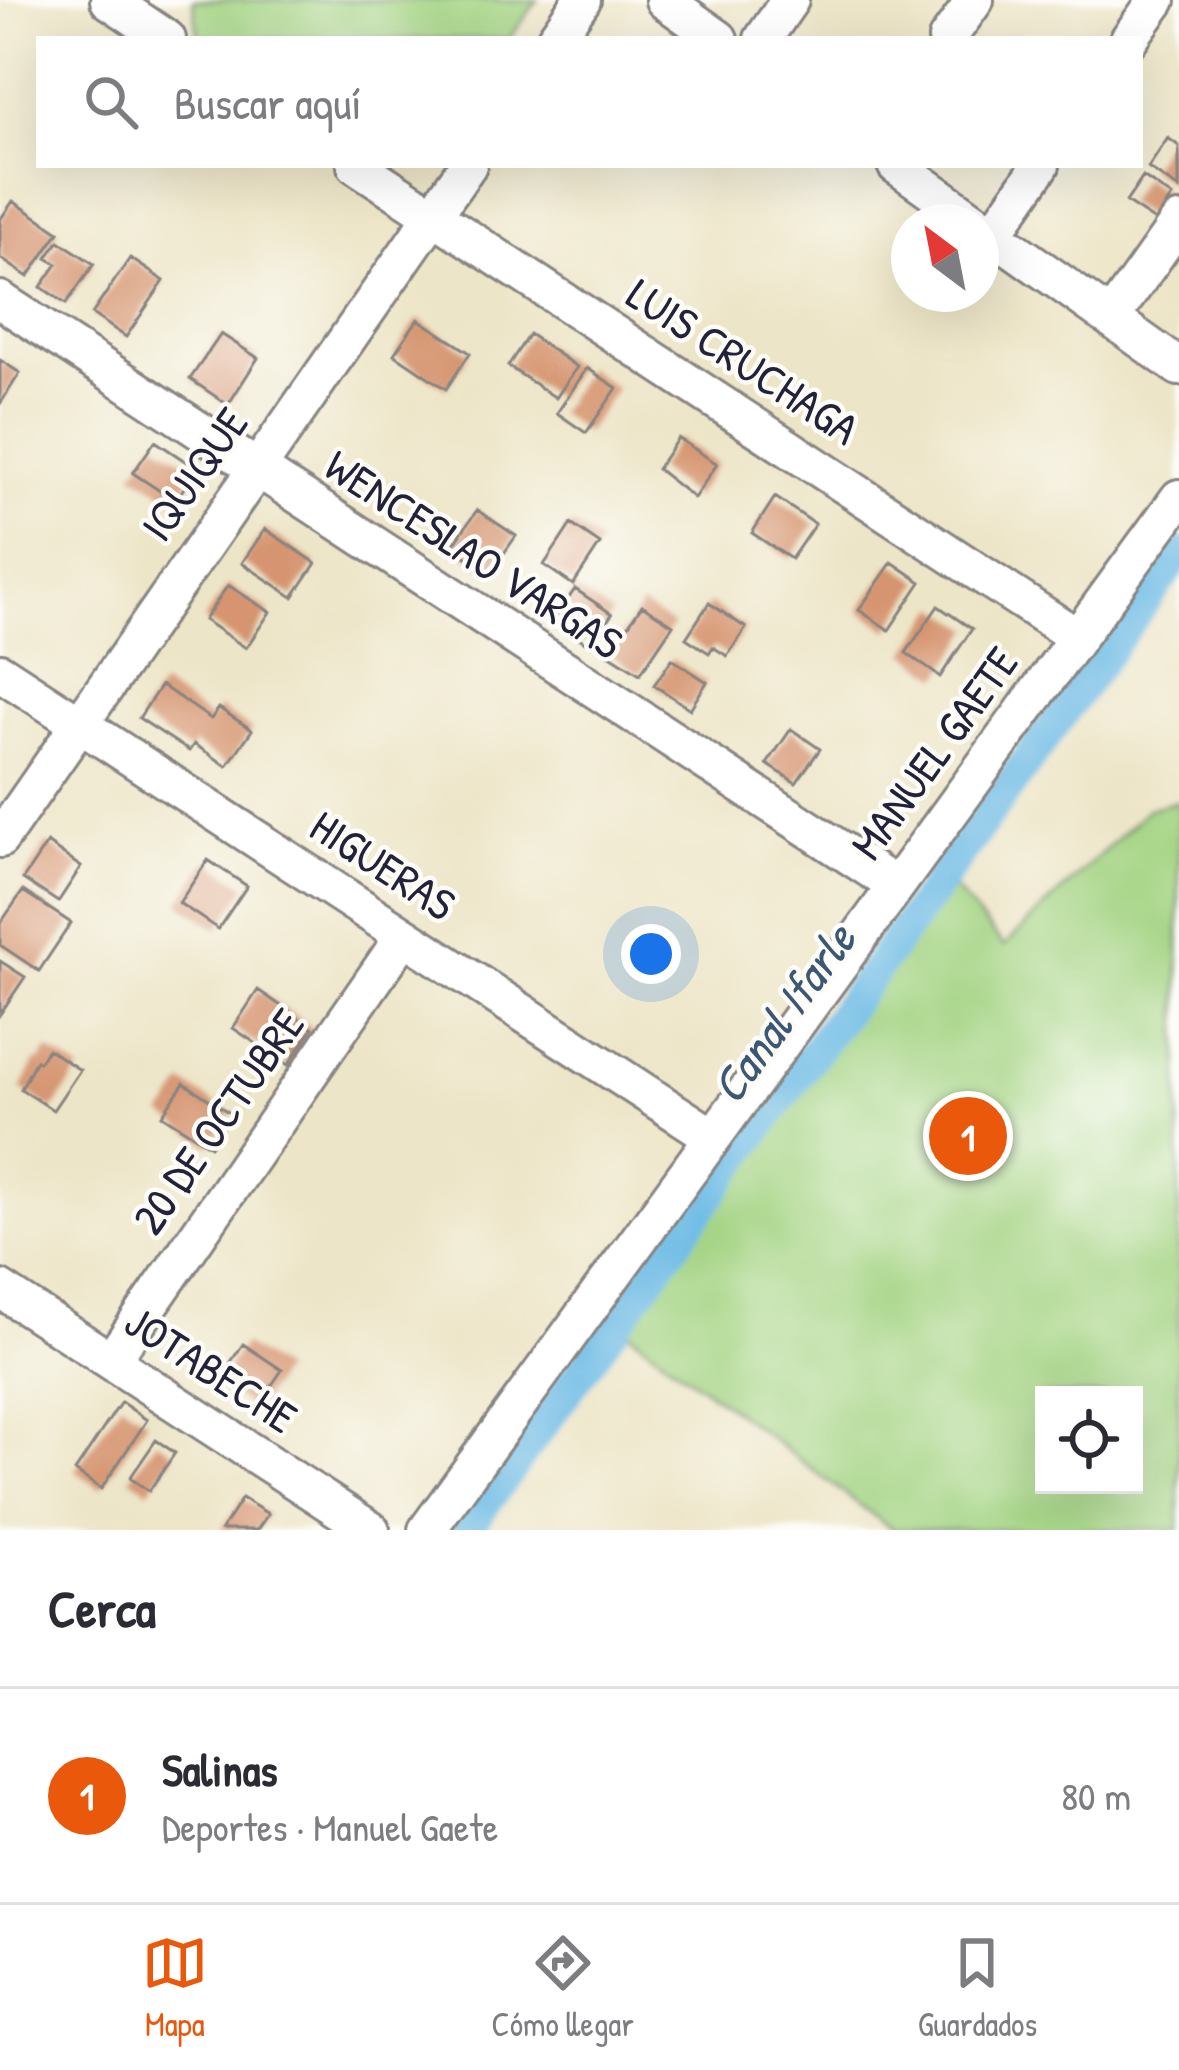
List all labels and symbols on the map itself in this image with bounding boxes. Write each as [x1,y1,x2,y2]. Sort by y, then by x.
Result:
north arrow [891,204,999,312]
street label: LUIS CRUCHAGA [616,263,871,458]
street label: IQUIQUE [126,395,262,552]
street label: WENCESLAO VARGAS [314,435,635,672]
street label: MANUEL GAETE [836,634,1031,871]
street label: HIGUERAS [299,795,467,934]
water label: Canal Ifarle [695,908,871,1116]
your location [621,924,681,984]
street label: 20 DE OCTUBRE [118,996,318,1245]
pin: 1 [929,1091,1007,1181]
street label: JOTABECHE [114,1290,309,1447]

